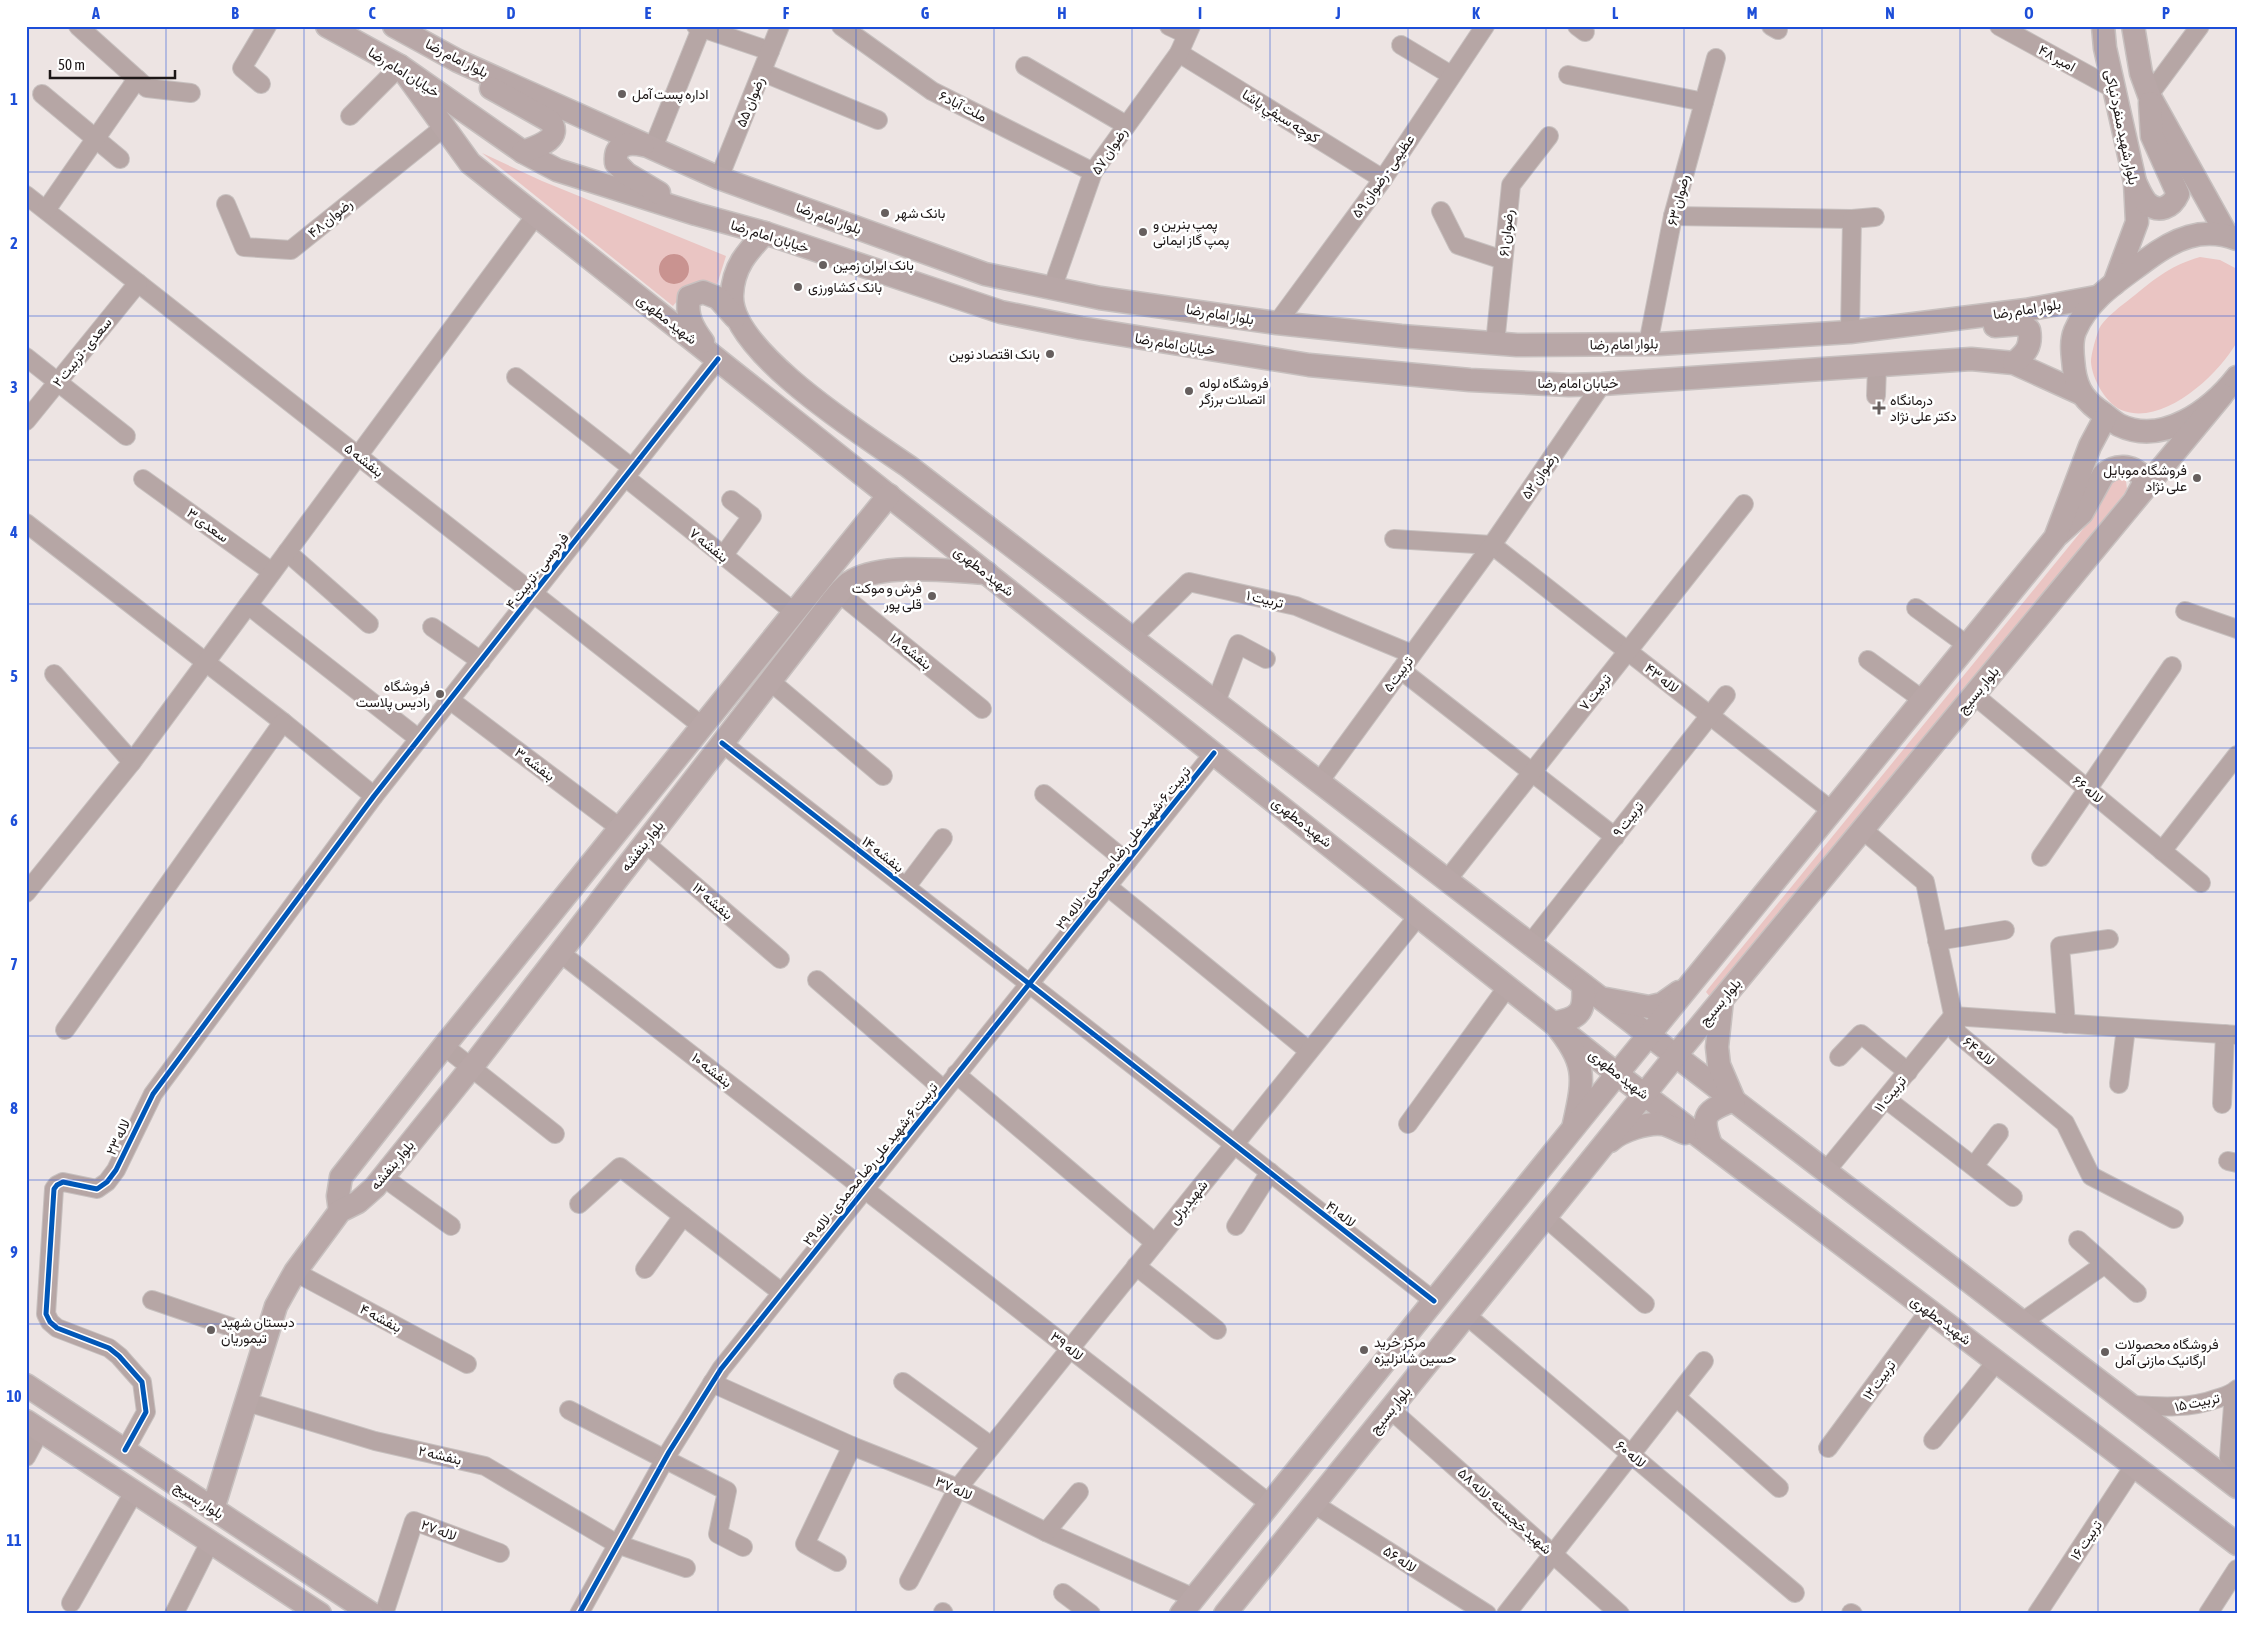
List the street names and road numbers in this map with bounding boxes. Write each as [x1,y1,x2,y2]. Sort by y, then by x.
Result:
street label: بلوار امام رضا [422,35,491,82]
street label: امیر ۴۸ [2035,41,2078,76]
street label: خیابان امام رضا [365,44,443,101]
street label: بلوار شهید منفرد نیاکی [2101,68,2142,186]
street label: رضوان ۵۵ [733,74,768,130]
street label: كوچه سيفي پاشا [1237,86,1322,149]
street label: ملت آباد۶ [936,87,990,126]
street label: رضوان ۵۷ [1088,124,1131,178]
street label: عظیمی - رضوان ۵۹ [1348,131,1418,221]
street label: رضوان ۶۳ [1664,172,1693,228]
street label: رضوان ۴۸ [305,195,356,242]
street label: بلوار امام رضا [794,199,864,238]
street label: رضوان ۶۱ [1496,209,1517,257]
street label: خیابان امام رضا [729,217,811,256]
street label: شهید مطهری [633,291,700,348]
street label: بلوار امام رضا [1992,296,2062,323]
street label: بلوار امام رضا [1185,301,1255,328]
street label: سعدی - تربیت ۲ [49,314,116,391]
street label: خیابان امام رضا [1134,330,1216,359]
street label: بلوار امام رضا [1590,335,1658,354]
street label: خیابان امام رضا [1537,375,1619,392]
street label: بنفشه ۵ [341,440,387,481]
street label: رضوان ۵۲ [1518,450,1561,503]
street label: سعدی ۳ [183,505,232,546]
street label: بنفشه ۷ [686,525,732,566]
street label: فردوسی - تربیت ۴ [502,530,573,613]
street label: شهید مطهری [950,543,1017,600]
street label: تربیت ۱ [1245,587,1285,612]
street label: بنفشه ۱۸ [886,629,935,673]
street label: تربیت۵ [1380,653,1417,695]
street label: لاله ۴۳ [1642,660,1682,696]
street label: بلوار بسیج [1954,663,2004,719]
street label: تربیت ۷ [1576,671,1615,714]
street label: بنفشه ۳ [511,744,558,785]
street label: تربیت ۶-شهید علی رضا محمدی - لاله ۲۹ [1052,763,1194,933]
street label: لاله ۶۶ [2070,772,2106,806]
street label: شهید مطهری [1268,794,1335,851]
street label: تربیت ۹ [1609,798,1647,840]
street label: بلوار بنفشه [617,818,667,875]
street label: بنفشه ۱۴ [858,833,907,876]
street label: بنفشه ۱۲ [689,879,736,924]
street label: بلوار بسیج [1696,975,1746,1031]
street label: لاله ۶۴ [1960,1033,1998,1069]
street label: شهید مطهری [1585,1046,1652,1103]
street label: بنفشه ۱۰ [688,1049,735,1091]
street label: تربیت ۱۱ [1871,1073,1910,1116]
street label: تربیت ۶-شهید علی رضا محمدی - لاله ۲۹ [799,1079,941,1249]
street label: لاله ۲۳ [103,1117,133,1157]
street label: بلوار بنفشه [367,1137,418,1194]
street label: شهیدبزلی [1165,1177,1211,1228]
street label: لاله ۴۱ [1323,1197,1359,1231]
street label: شهید مطهری [1907,1292,1974,1349]
street label: بنفشه ۴ [357,1300,405,1336]
street label: لاله ۳۹ [1047,1328,1087,1364]
street label: تربیت ۱۲ [1859,1357,1899,1403]
street label: بلوار بسیج [1366,1383,1416,1439]
street label: تربیت ۱۵ [2173,1389,2221,1416]
street label: لاله ۶۰ [1613,1437,1649,1471]
street label: بنفشه ۲ [416,1442,463,1469]
street label: شهید خجسته - لاله ۵۸ [1454,1465,1555,1558]
street label: لاله ۳۷ [933,1473,975,1503]
street label: بلوار بسیج [169,1478,227,1525]
street label: لاله ۲۷ [419,1516,459,1544]
street label: تربیت ۱۶ [2067,1517,2106,1563]
street label: لاله ۵۶ [1380,1542,1420,1576]

